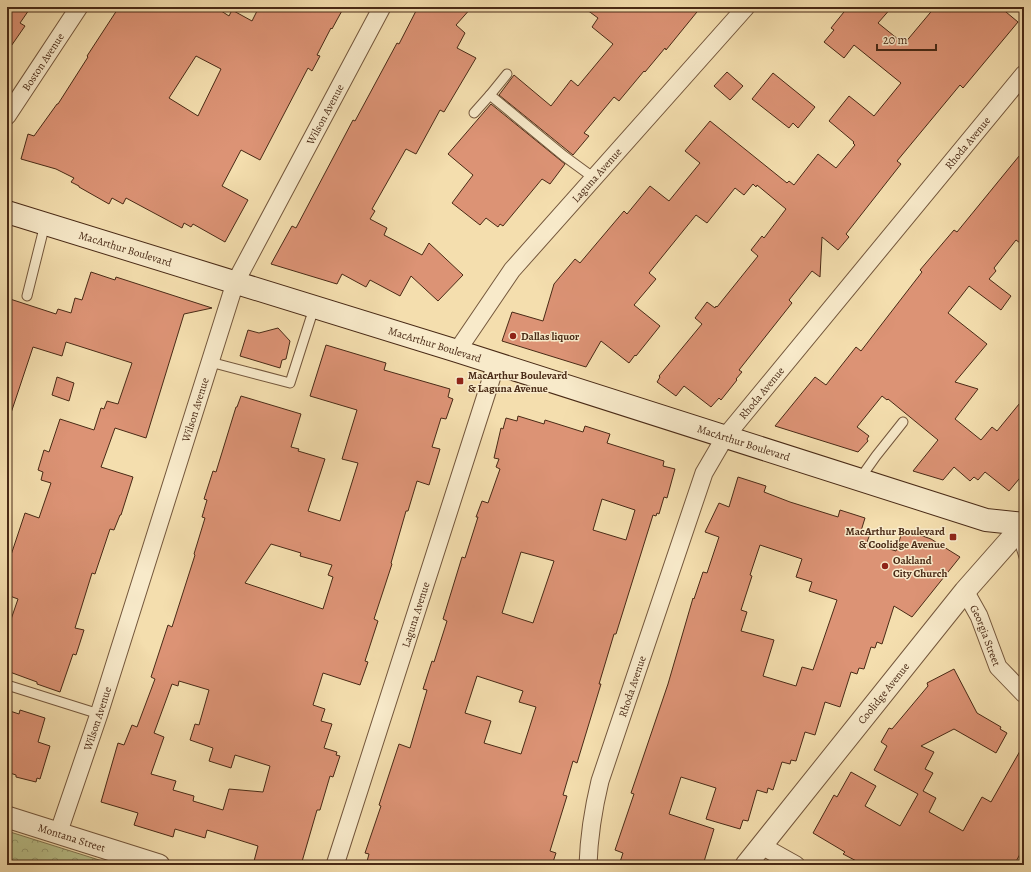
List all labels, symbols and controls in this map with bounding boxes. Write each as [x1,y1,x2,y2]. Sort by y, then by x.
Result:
scale bar [877,26,936,52]
street label: Boston Avenue [19,30,68,94]
text: 20 m [883,32,907,48]
street label: Wilson Avenue [303,81,348,148]
street label: Rhoda Avenue [942,114,994,173]
street label: Laguna Avenue [569,145,625,206]
street label: MacArthur Boulevard [77,228,174,271]
street label: MacArthur Boulevard [386,323,483,366]
place label: Dallas liquor [521,329,580,344]
marker: Dallas liquor [508,331,518,341]
street label: Rhoda Avenue [736,364,788,423]
place label: MacArthur Boulevard & Laguna Avenue [468,368,568,396]
street label: Wilson Avenue [178,376,213,445]
marker: MacArthur Boulevard & Laguna Avenue [455,376,465,386]
street label: MacArthur Boulevard [695,421,792,465]
place label: MacArthur Boulevard & Coolidge Avenue [846,524,945,552]
marker: MacArthur Boulevard & Coolidge Avenue [948,532,958,542]
place label: Oakland City Church [893,553,947,581]
marker: Oakland City Church [880,561,890,571]
street label: Laguna Avenue [398,580,434,650]
street label: Georgia Street [966,602,1004,669]
street label: Rhoda Avenue [615,654,650,719]
street label: Coolidge Avenue [855,660,913,727]
street label: Wilson Avenue [80,685,115,754]
street label: Montana Street [36,820,108,856]

